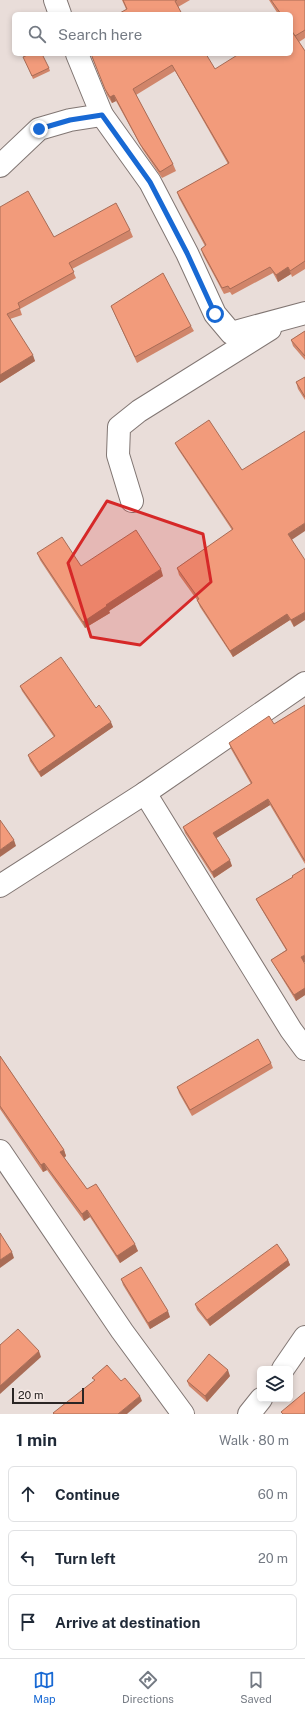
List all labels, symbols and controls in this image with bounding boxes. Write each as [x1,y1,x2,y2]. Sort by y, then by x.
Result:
search box [12,12,293,56]
icon: search [26,23,48,45]
text: Search here [58,26,142,43]
route end [30,120,48,138]
route start [206,305,224,323]
map controls [257,1366,293,1402]
button: layers [257,1366,293,1402]
scale bar [12,1386,84,1405]
text: 20 m [18,1389,43,1401]
text: 1 min [16,1430,57,1450]
text: Walk · 80 m [219,1433,289,1448]
icon: ahead [17,1483,39,1505]
text: Continue [55,1486,120,1503]
text: 60 m [258,1487,288,1502]
icon: left [17,1547,39,1569]
text: Turn left [55,1550,116,1567]
text: 20 m [258,1551,288,1566]
icon: arrive [17,1611,39,1633]
text: Arrive at destination [55,1614,200,1631]
tab: Map [33,1669,56,1705]
tab: Directions [122,1669,174,1705]
tab: Saved [240,1669,272,1705]

